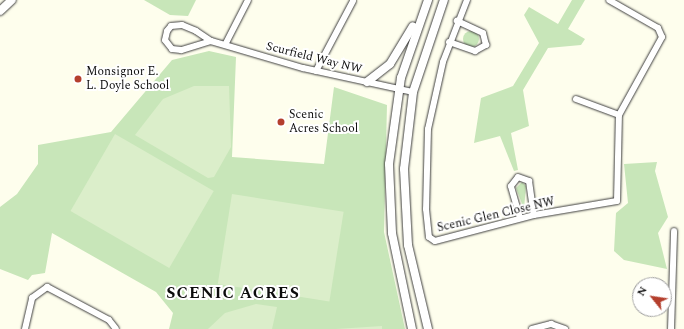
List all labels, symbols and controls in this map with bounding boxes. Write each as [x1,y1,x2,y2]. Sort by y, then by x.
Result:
street label: Scurfield Way NW [265,39,363,77]
place label: Monsignor E. L. Doyle School [86,65,169,93]
marker: Monsignor E. L. Doyle School [73,74,83,84]
place label: Scenic Acres School [289,108,358,136]
marker: Scenic Acres School [276,117,286,127]
street label: Scenic Glen Close NW [436,194,556,236]
north arrow [632,277,672,317]
district label: SCENIC ACRES [166,283,300,303]
text: N [632,283,652,299]

